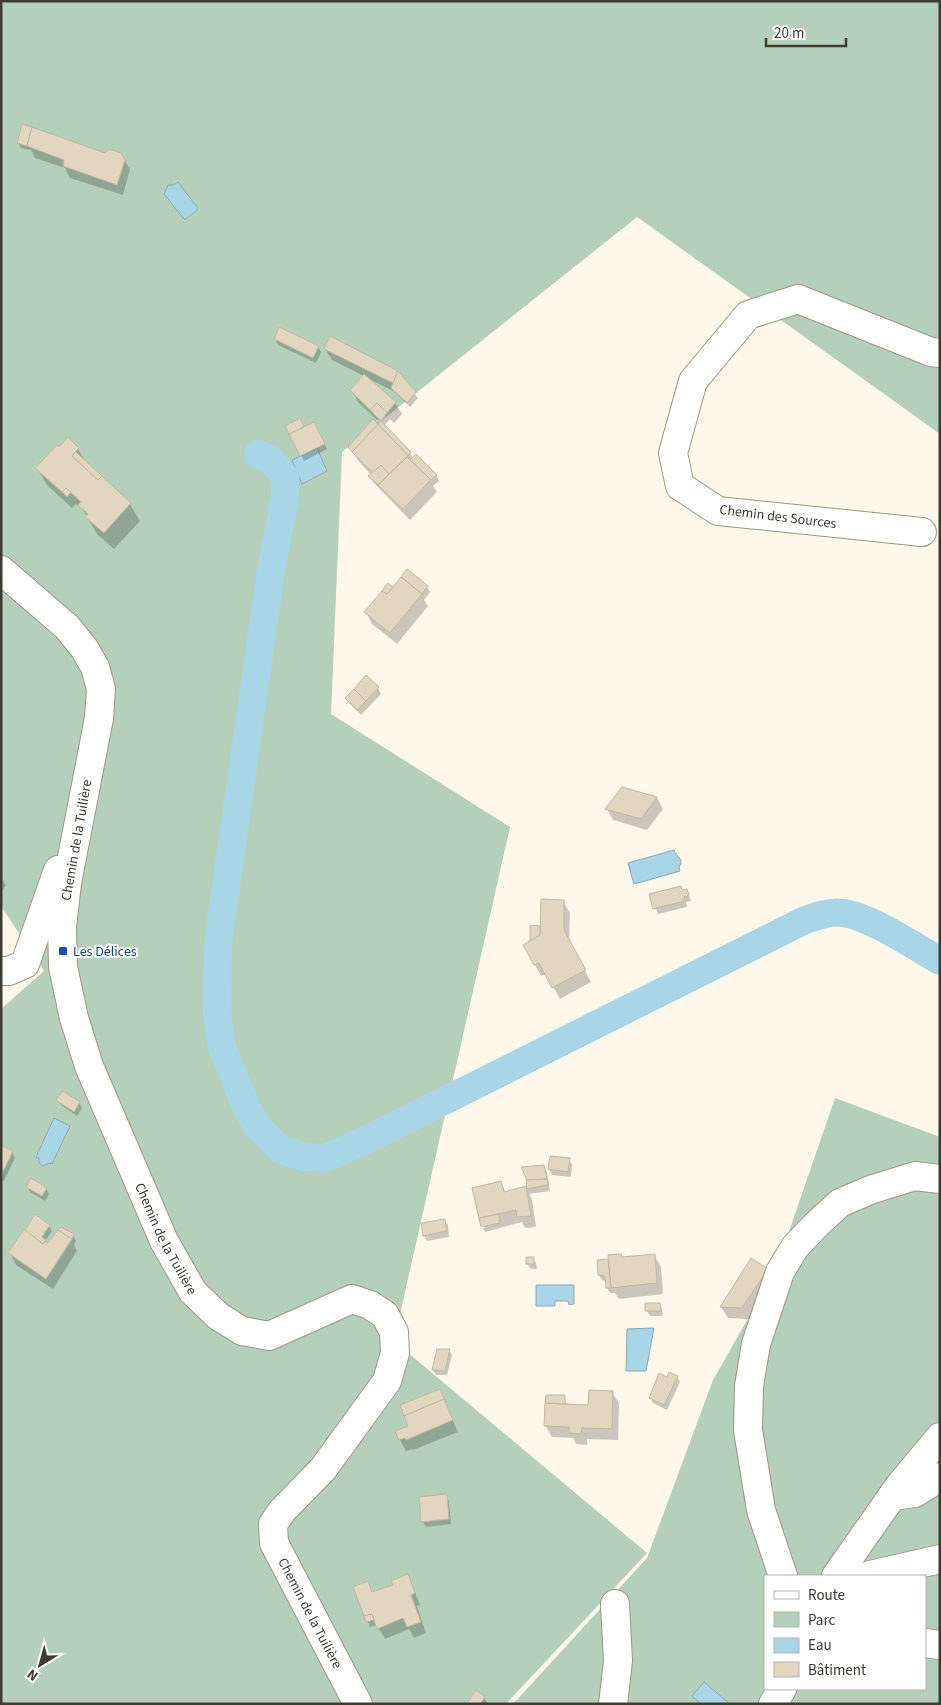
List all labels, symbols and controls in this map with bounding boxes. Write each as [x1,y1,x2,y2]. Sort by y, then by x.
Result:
scale bar [766,15,846,47]
text: 20 m [774,23,804,44]
street label: Chemin des Sources [718,500,838,534]
street label: Chemin de la Tuilière [56,778,97,902]
place label: Les Délices [73,942,137,962]
marker: Les Délices [57,945,69,957]
street label: Chemin de la Tuilière [129,1180,202,1299]
street label: Chemin de la Tuilière [272,1555,347,1673]
legend [764,1575,926,1690]
text: Route [808,1585,845,1606]
text: Parc [808,1610,835,1631]
text: Eau [808,1635,832,1656]
north arrow [15,1640,65,1690]
text: Bâtiment [808,1660,866,1681]
text: N [23,1664,43,1685]

